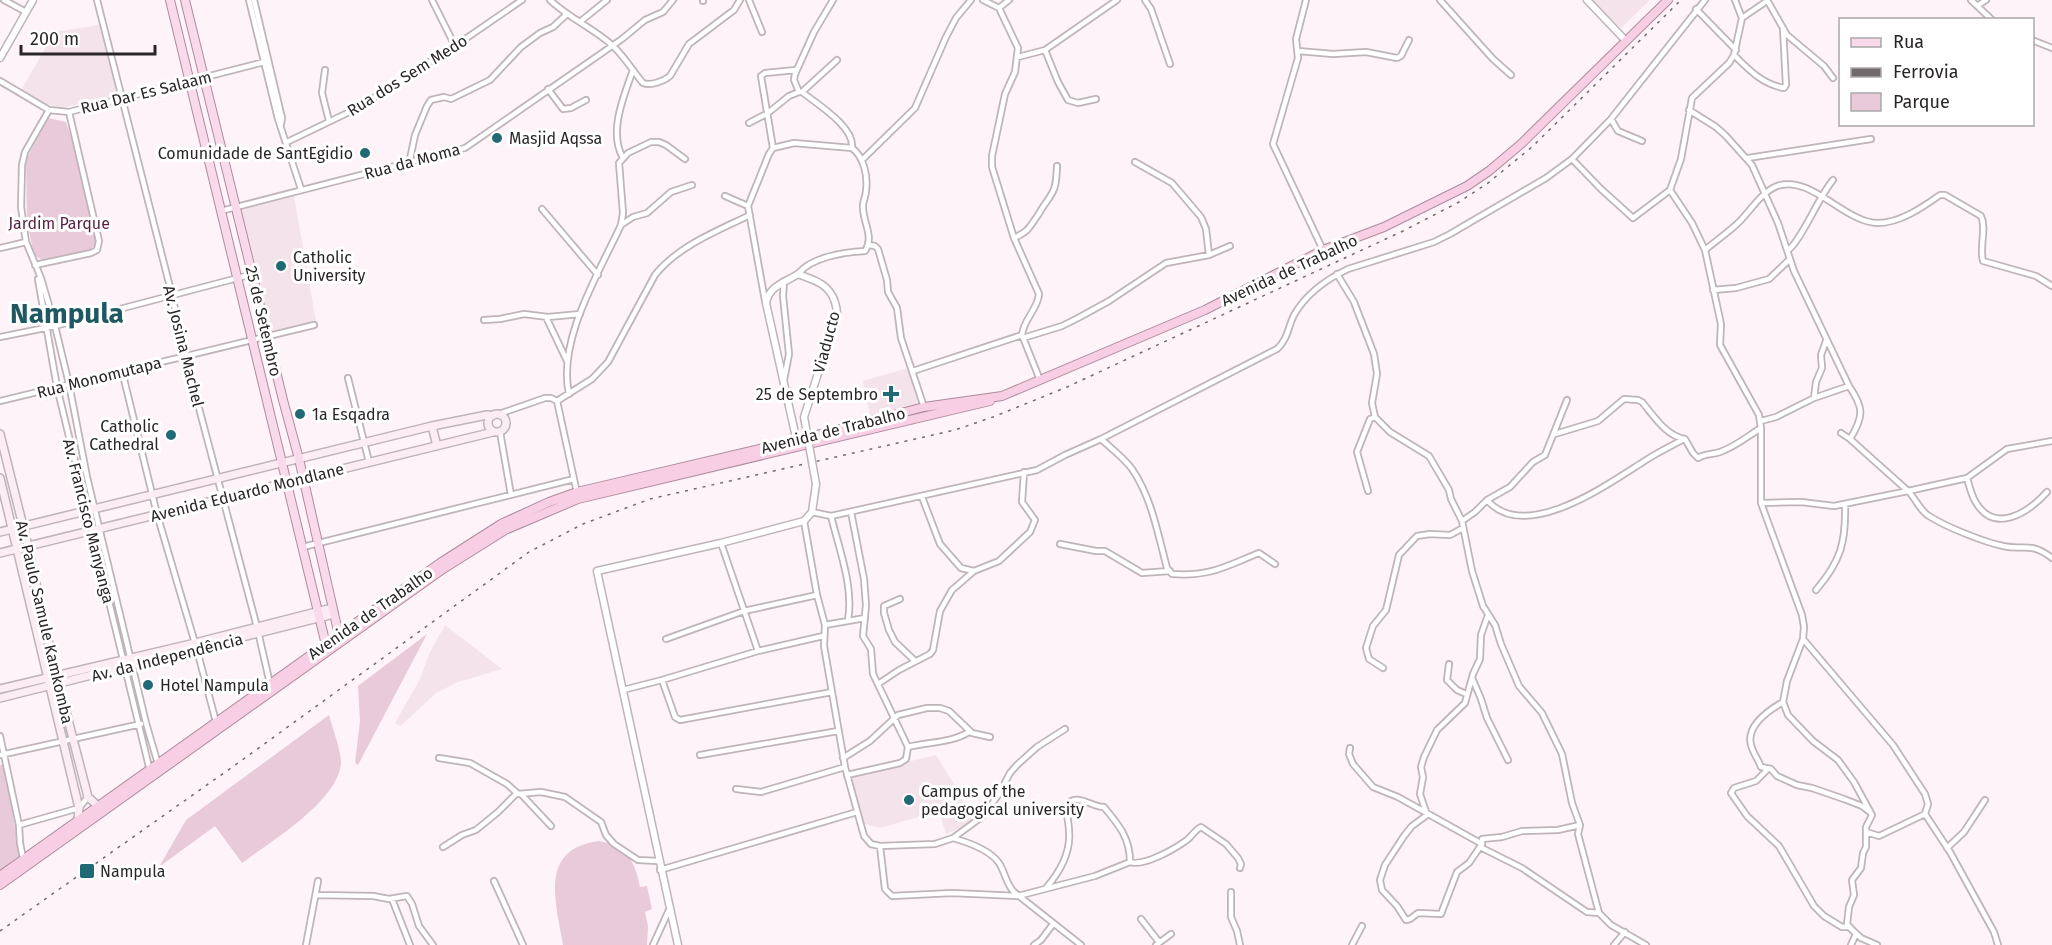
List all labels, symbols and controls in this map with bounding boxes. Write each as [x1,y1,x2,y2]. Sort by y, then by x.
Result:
scale bar [21,18,154,56]
legend [1839,18,2034,126]
text: 200 m [30,28,79,50]
street label: Rua dos Sem Medo [344,31,471,120]
text: Rua [1893,31,1924,53]
text: Ferrovia [1893,61,1959,83]
street label: Rua Dar Es Salaam [79,67,214,118]
text: Parque [1893,91,1950,113]
place label: Masjid Aqssa [509,129,602,148]
marker: Masjid Aqssa [490,131,504,145]
street label: Rua da Moma [362,140,462,183]
place label: Comunidade de SantEgidio [158,144,353,163]
marker: Comunidade de SantEgidio [358,146,372,160]
park label: Jardim Parque [8,214,110,233]
street label: Avenida de Trabalho [1218,231,1360,310]
place label: Catholic University [293,248,366,285]
marker: Catholic University [274,259,288,273]
street label: 25 de Setembro [242,264,285,378]
street label: Av. Josina Machel [159,283,208,409]
district label: Nampula [10,297,124,330]
street label: Viaducto [809,309,844,375]
street label: Rua Monomutapa [35,353,163,402]
place label: 25 de Septembro [756,385,878,404]
marker: 25 de Septembro [882,385,900,403]
street label: Avenida de Trabalho [759,403,907,458]
place label: 1a Esqadra [312,405,390,424]
marker: 1a Esqadra [293,407,307,421]
place label: Catholic Cathedral [89,417,159,454]
marker: Catholic Cathedral [164,428,178,442]
street label: Av. Francisco Manyanga [59,437,118,605]
street label: Avenida Eduardo Mondlane [148,459,346,526]
street label: Av. Paulo Samule Kamkomba [12,519,77,726]
street label: Avenida de Trabalho [304,563,436,664]
street label: Av. da Independência [89,629,245,686]
place label: Hotel Nampula [160,676,269,695]
marker: Hotel Nampula [141,678,155,692]
place label: Campus of the pedagogical university [921,782,1084,819]
marker: Campus of the pedagogical university [902,793,916,807]
marker: Nampula [78,862,96,880]
place label: Nampula [100,862,165,881]

